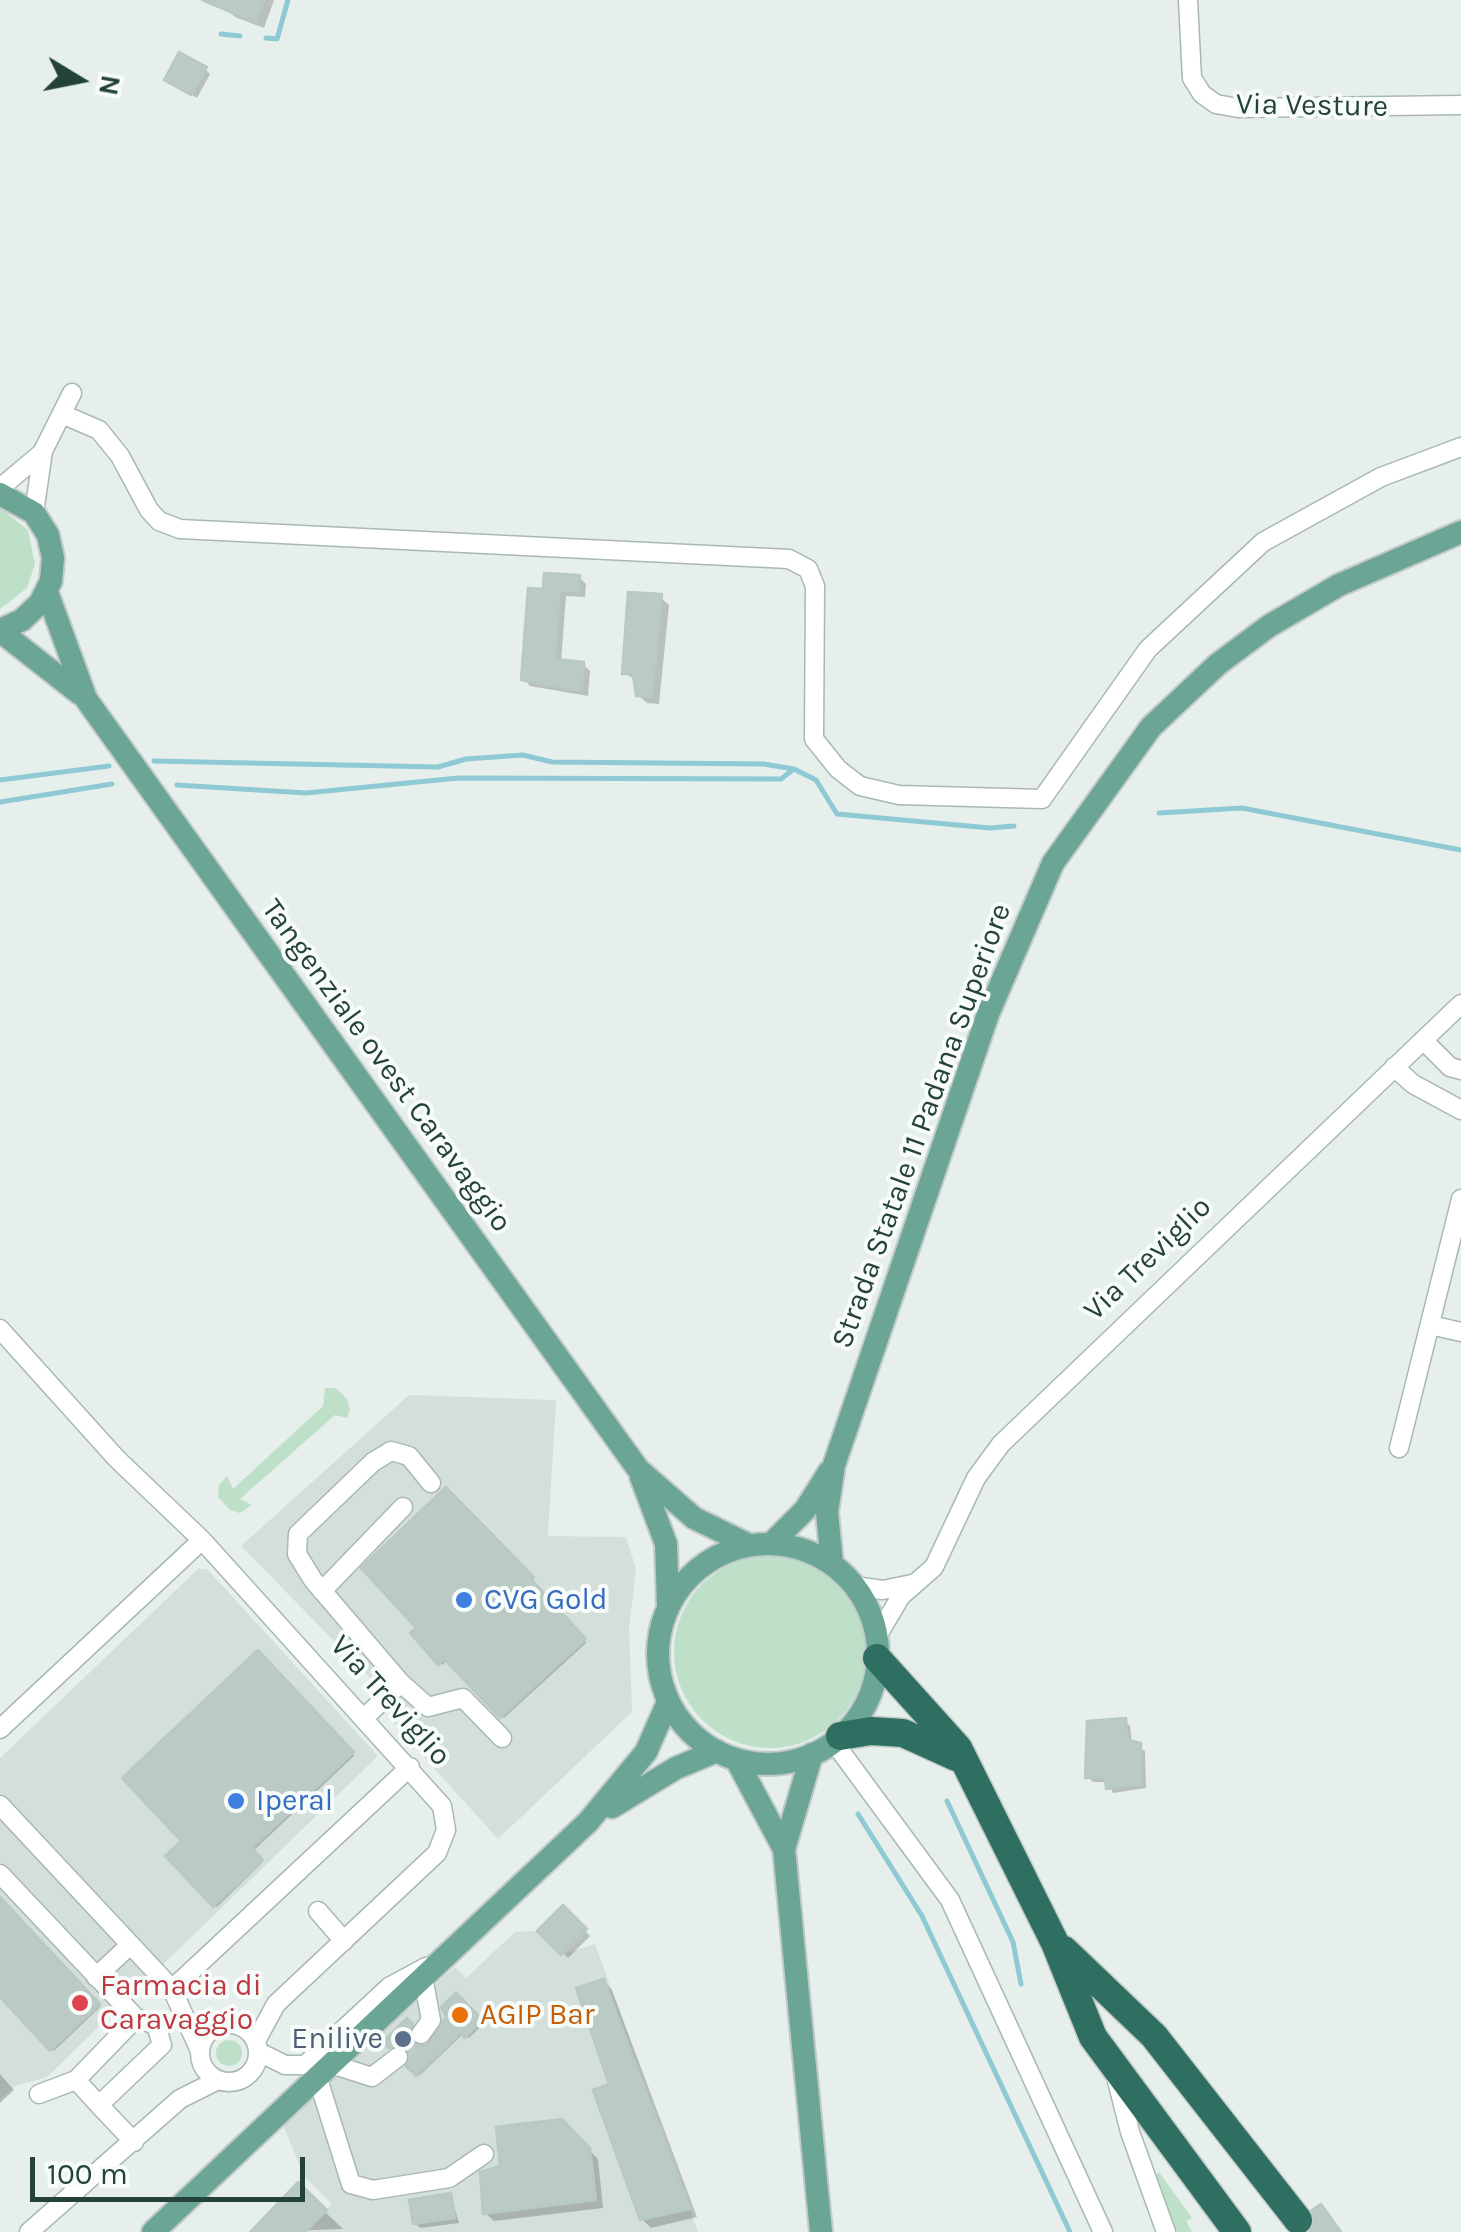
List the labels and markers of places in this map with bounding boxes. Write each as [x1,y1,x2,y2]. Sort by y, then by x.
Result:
place label: CVG Gold [484,1582,608,1618]
marker: CVG Gold [453,1589,475,1611]
place label: Iperal [256,1783,333,1819]
marker: Iperal [225,1790,247,1812]
place label: Farmacia di Caravaggio [100,1968,262,2038]
marker: Farmacia di Caravaggio [69,1992,91,2014]
place label: AGIP Bar [480,1997,595,2033]
marker: AGIP Bar [449,2004,471,2026]
place label: Enilive [291,2021,383,2057]
marker: Enilive [392,2028,414,2050]

